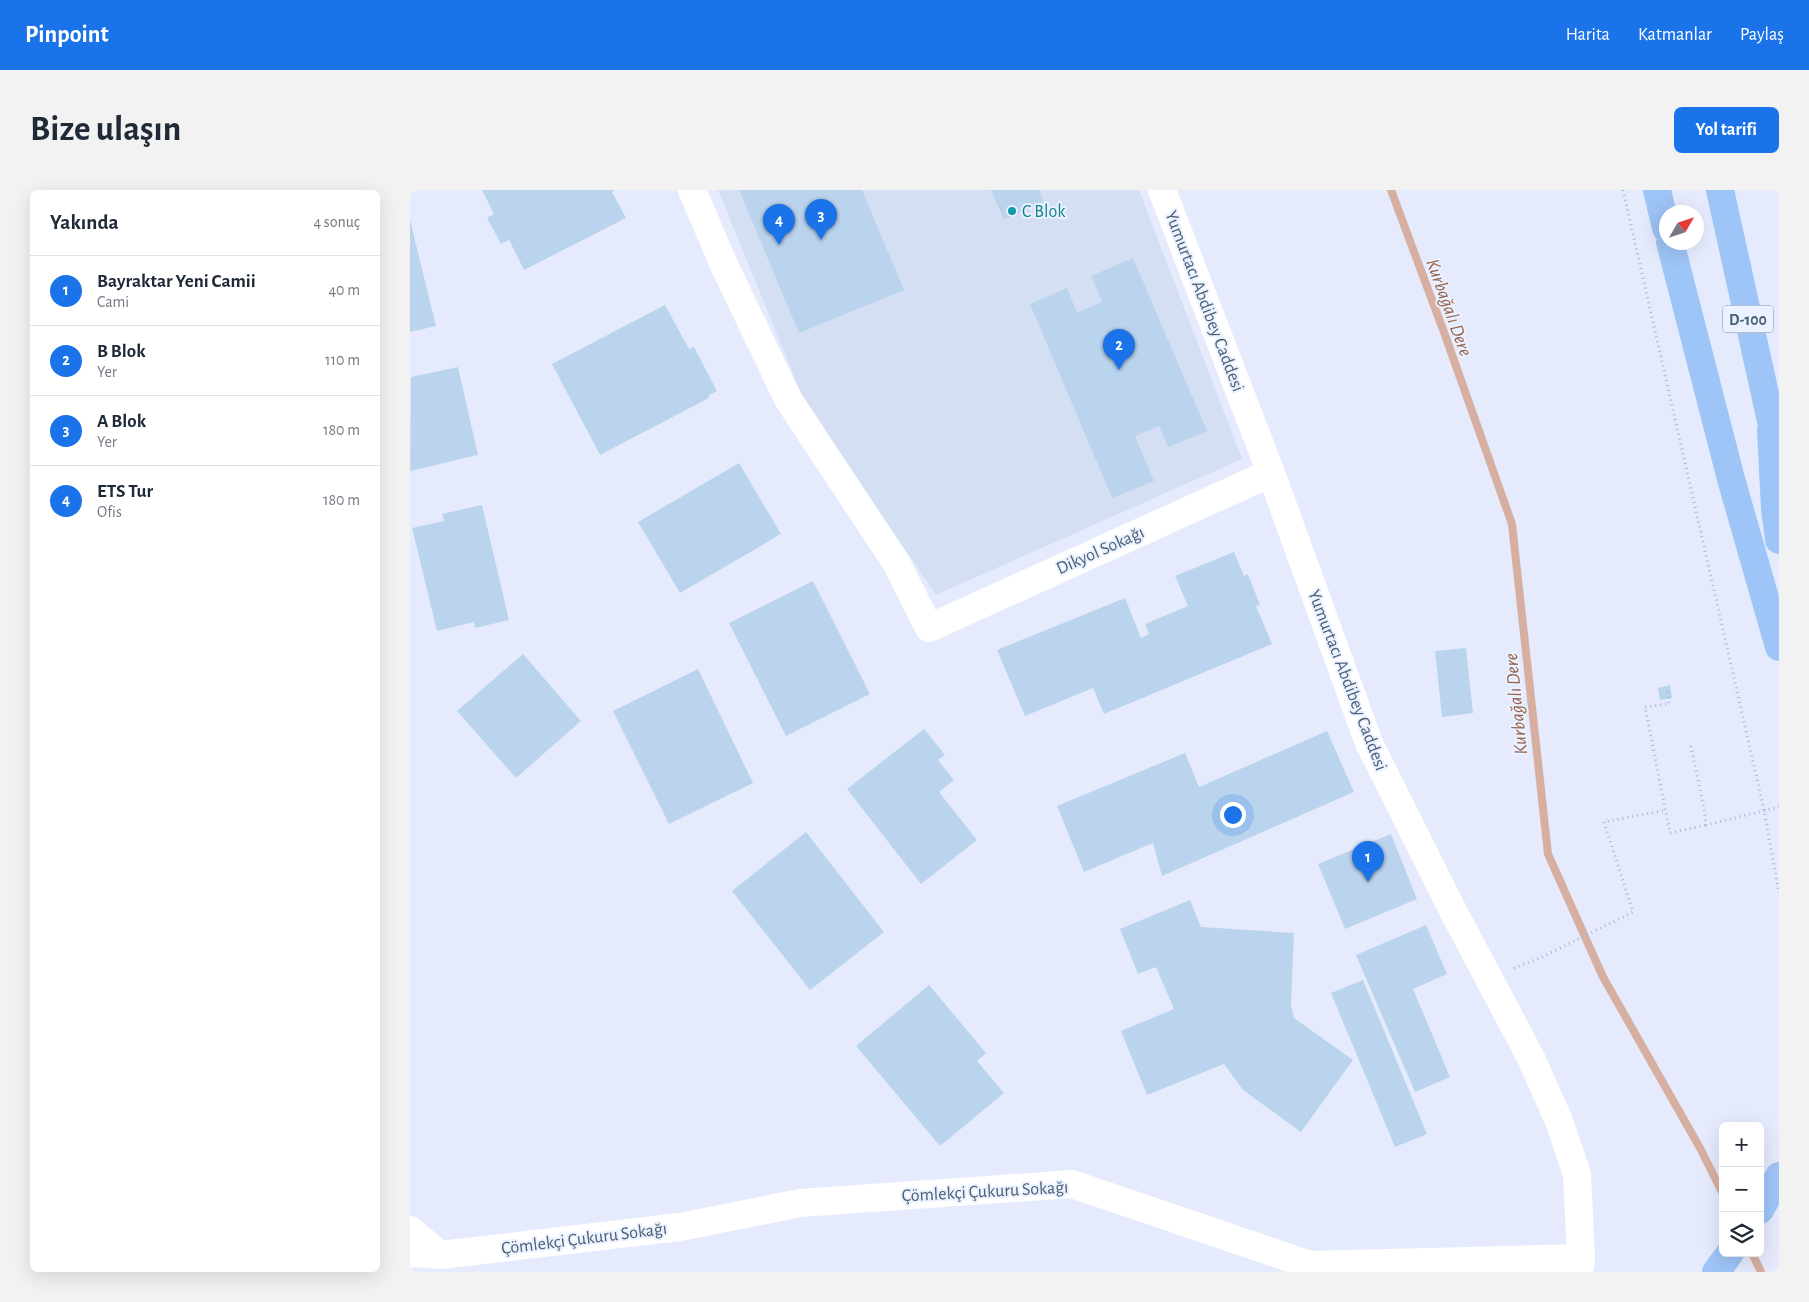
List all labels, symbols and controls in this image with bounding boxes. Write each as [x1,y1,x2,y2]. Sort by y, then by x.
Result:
text: Pinpoint [25,23,109,47]
text: Harita [1566,26,1610,44]
text: Katmanlar [1638,26,1712,44]
text: Paylaş [1740,26,1784,44]
button: Yol tarifi [1674,107,1779,153]
text: Bize ulaşın [30,112,181,147]
pin: 3 [805,199,837,240]
place label: C Blok [1022,203,1066,221]
pin: 4 [763,204,795,245]
marker: C Blok [1006,205,1018,217]
north arrow [1659,205,1704,250]
street label: Yumurtacı Abdibey Caddesi [1161,208,1247,394]
text: Yakında [50,212,119,233]
text: 4 sonuç [313,214,360,230]
water label: Kurbağalı Dere [1422,256,1475,359]
text: Bayraktar Yeni Camii [97,272,256,291]
text: 1 [63,282,69,298]
text: 40 m [328,282,360,298]
text: Cami [97,294,129,310]
road number: D-100 [1723,306,1773,332]
pin: 2 [1103,329,1135,370]
text: B Blok [97,342,146,361]
text: 2 [62,352,70,368]
text: 110 m [325,352,360,368]
text: Yer [97,364,117,380]
text: A Blok [97,412,146,431]
text: 3 [63,422,69,438]
text: 180 m [323,422,360,438]
text: Yer [97,434,117,450]
text: ETS Tur [97,482,153,501]
text: 4 [62,492,70,508]
text: 180 m [323,492,360,508]
text: Ofis [97,504,122,520]
street label: Dikyol Sokağı [1054,524,1147,578]
street label: Yumurtacı Abdibey Caddesi [1304,587,1390,773]
water label: Kurbağalı Dere [1502,652,1531,756]
your location [1220,802,1246,828]
pin: 1 [1352,841,1384,882]
map controls [1719,1122,1764,1257]
button: + [1719,1122,1764,1167]
button: − [1719,1167,1764,1212]
street label: Çömlekçi Çukuru Sokağı [901,1179,1069,1205]
button: layers [1719,1212,1764,1257]
street label: Çömlekçi Çukuru Sokağı [500,1220,668,1258]

